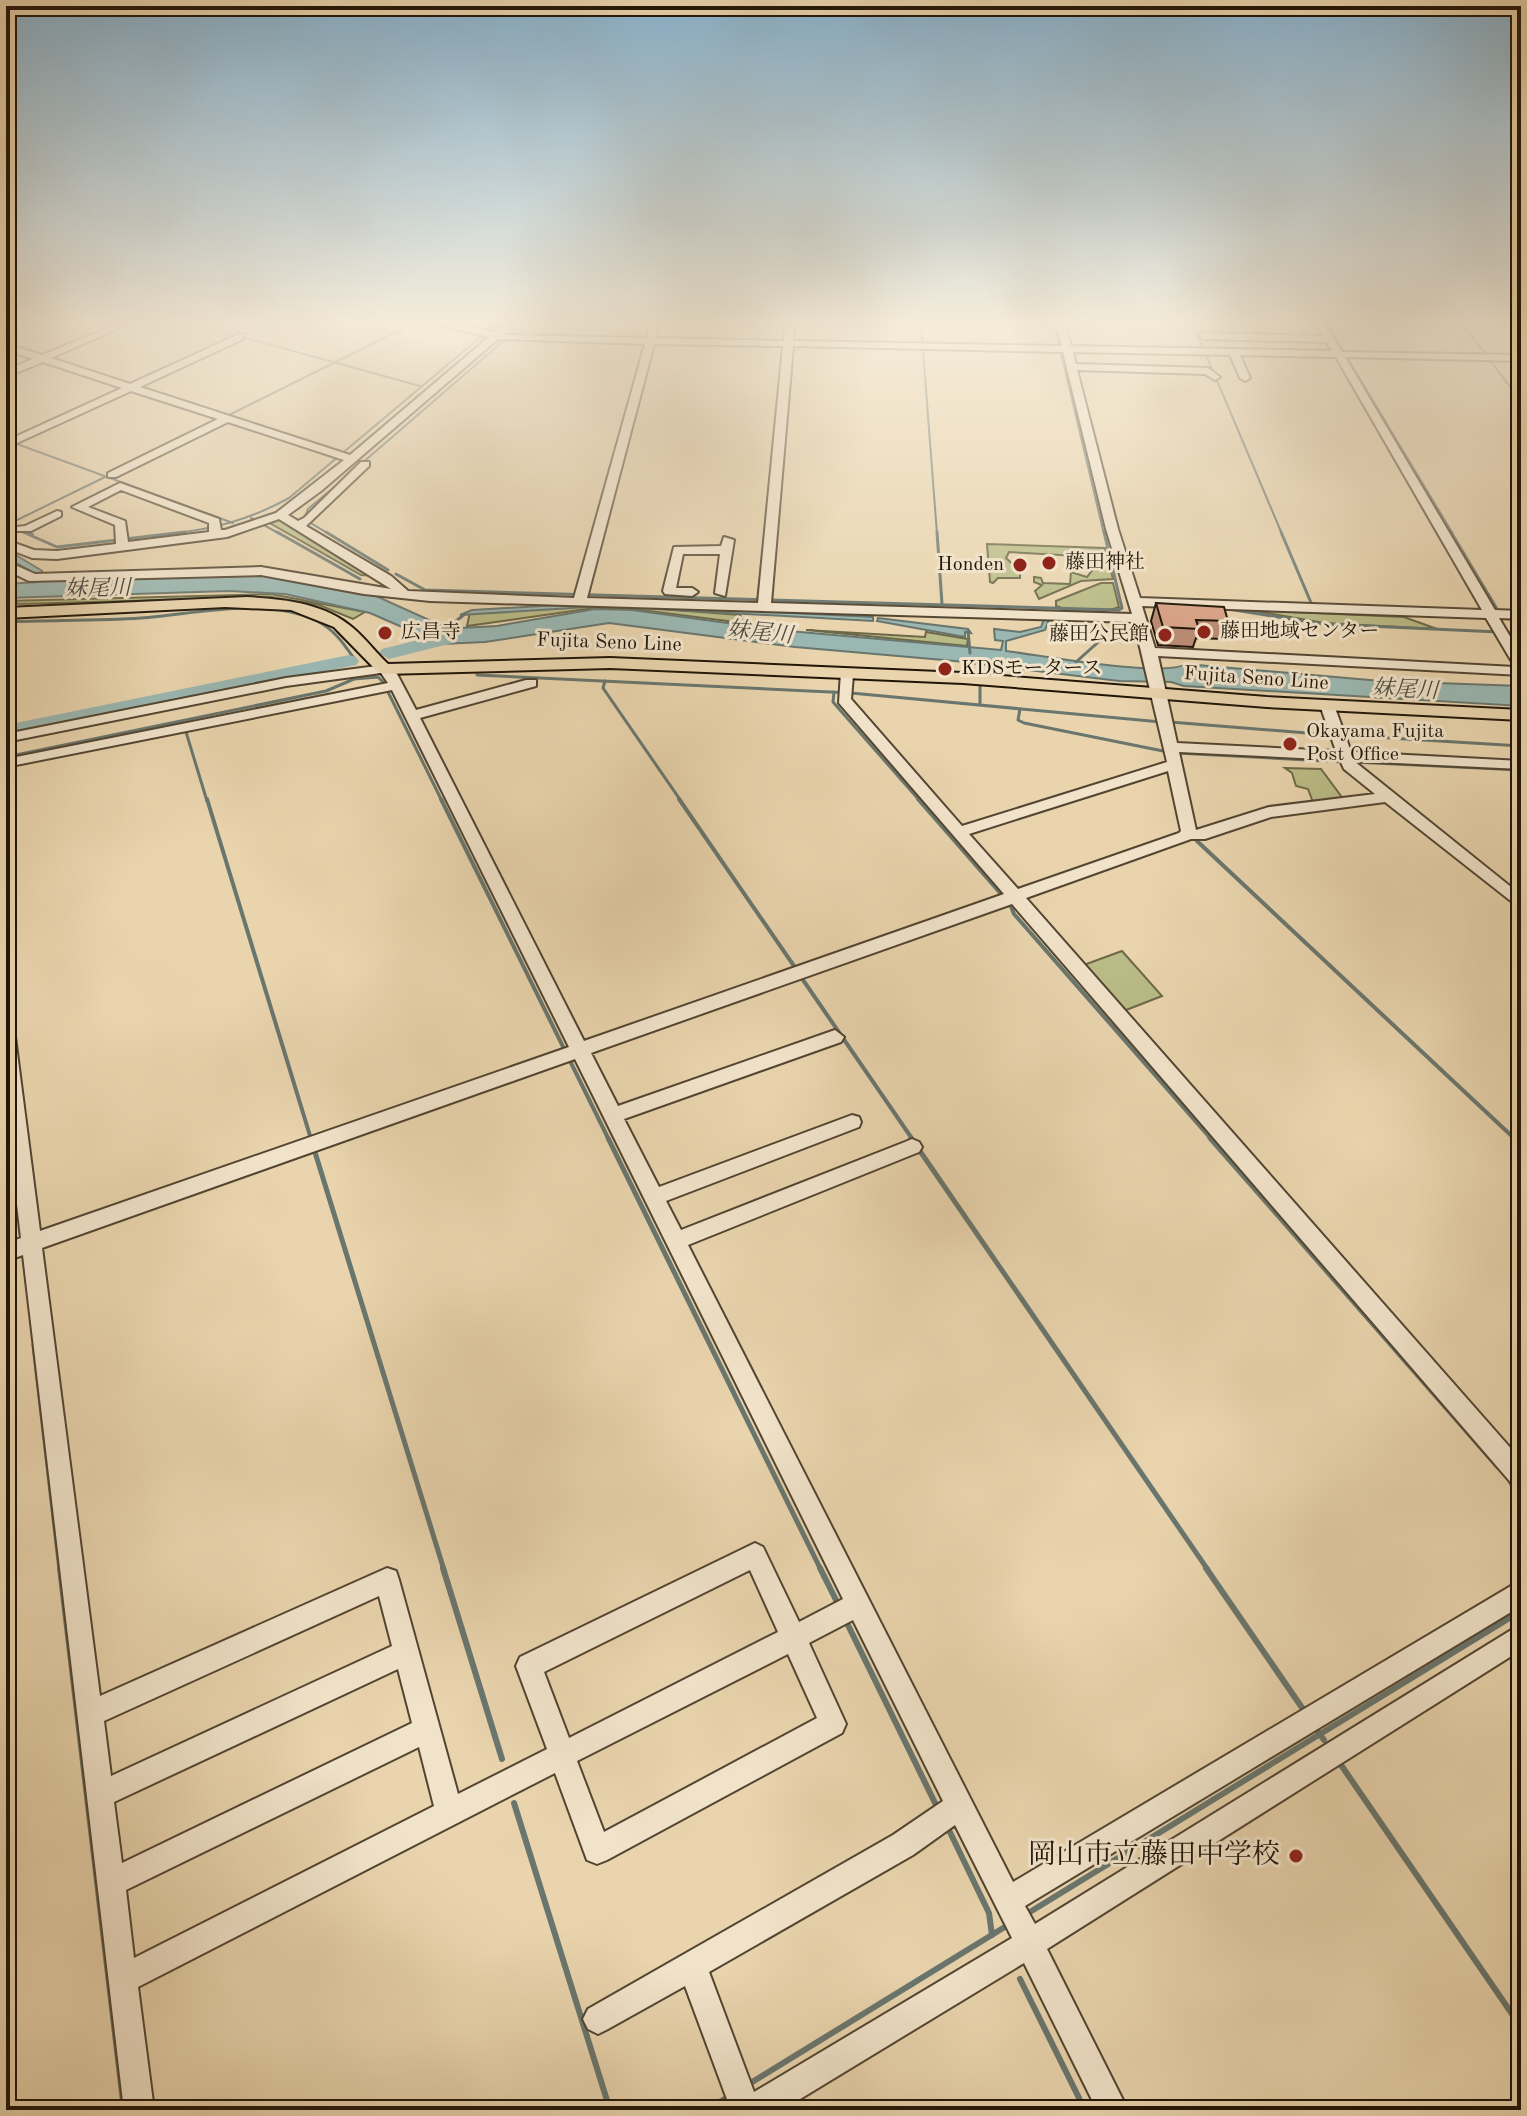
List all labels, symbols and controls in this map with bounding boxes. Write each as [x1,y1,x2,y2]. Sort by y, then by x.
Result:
place label: 藤田神社 [1065,551,1145,573]
marker: 藤田神社 [1040,554,1058,572]
place label: Honden [937,555,1004,575]
marker: Honden [1011,556,1029,574]
water label: 妹尾川 [65,575,133,601]
water label: 妹尾川 [726,617,796,648]
place label: 藤田地域センター [1220,620,1379,642]
place label: 広昌寺 [401,621,461,643]
place label: 藤田公民館 [1049,623,1149,645]
marker: 藤田地域センター [1195,623,1213,641]
marker: 広昌寺 [376,624,394,642]
marker: 藤田公民館 [1156,626,1174,644]
street label: Fujita Seno Line [536,630,682,656]
place label: KDSモータース [961,658,1102,679]
marker: KDSモータース [936,660,954,678]
street label: Fujita Seno Line [1183,664,1329,694]
water label: 妹尾川 [1371,675,1441,703]
place label: Okayama Fujita Post Office [1306,722,1444,765]
marker: Okayama Fujita Post Office [1281,735,1299,753]
place label: 岡山市立藤田中学校 [1028,1839,1280,1870]
marker: 岡山市立藤田中学校 [1287,1847,1305,1865]

